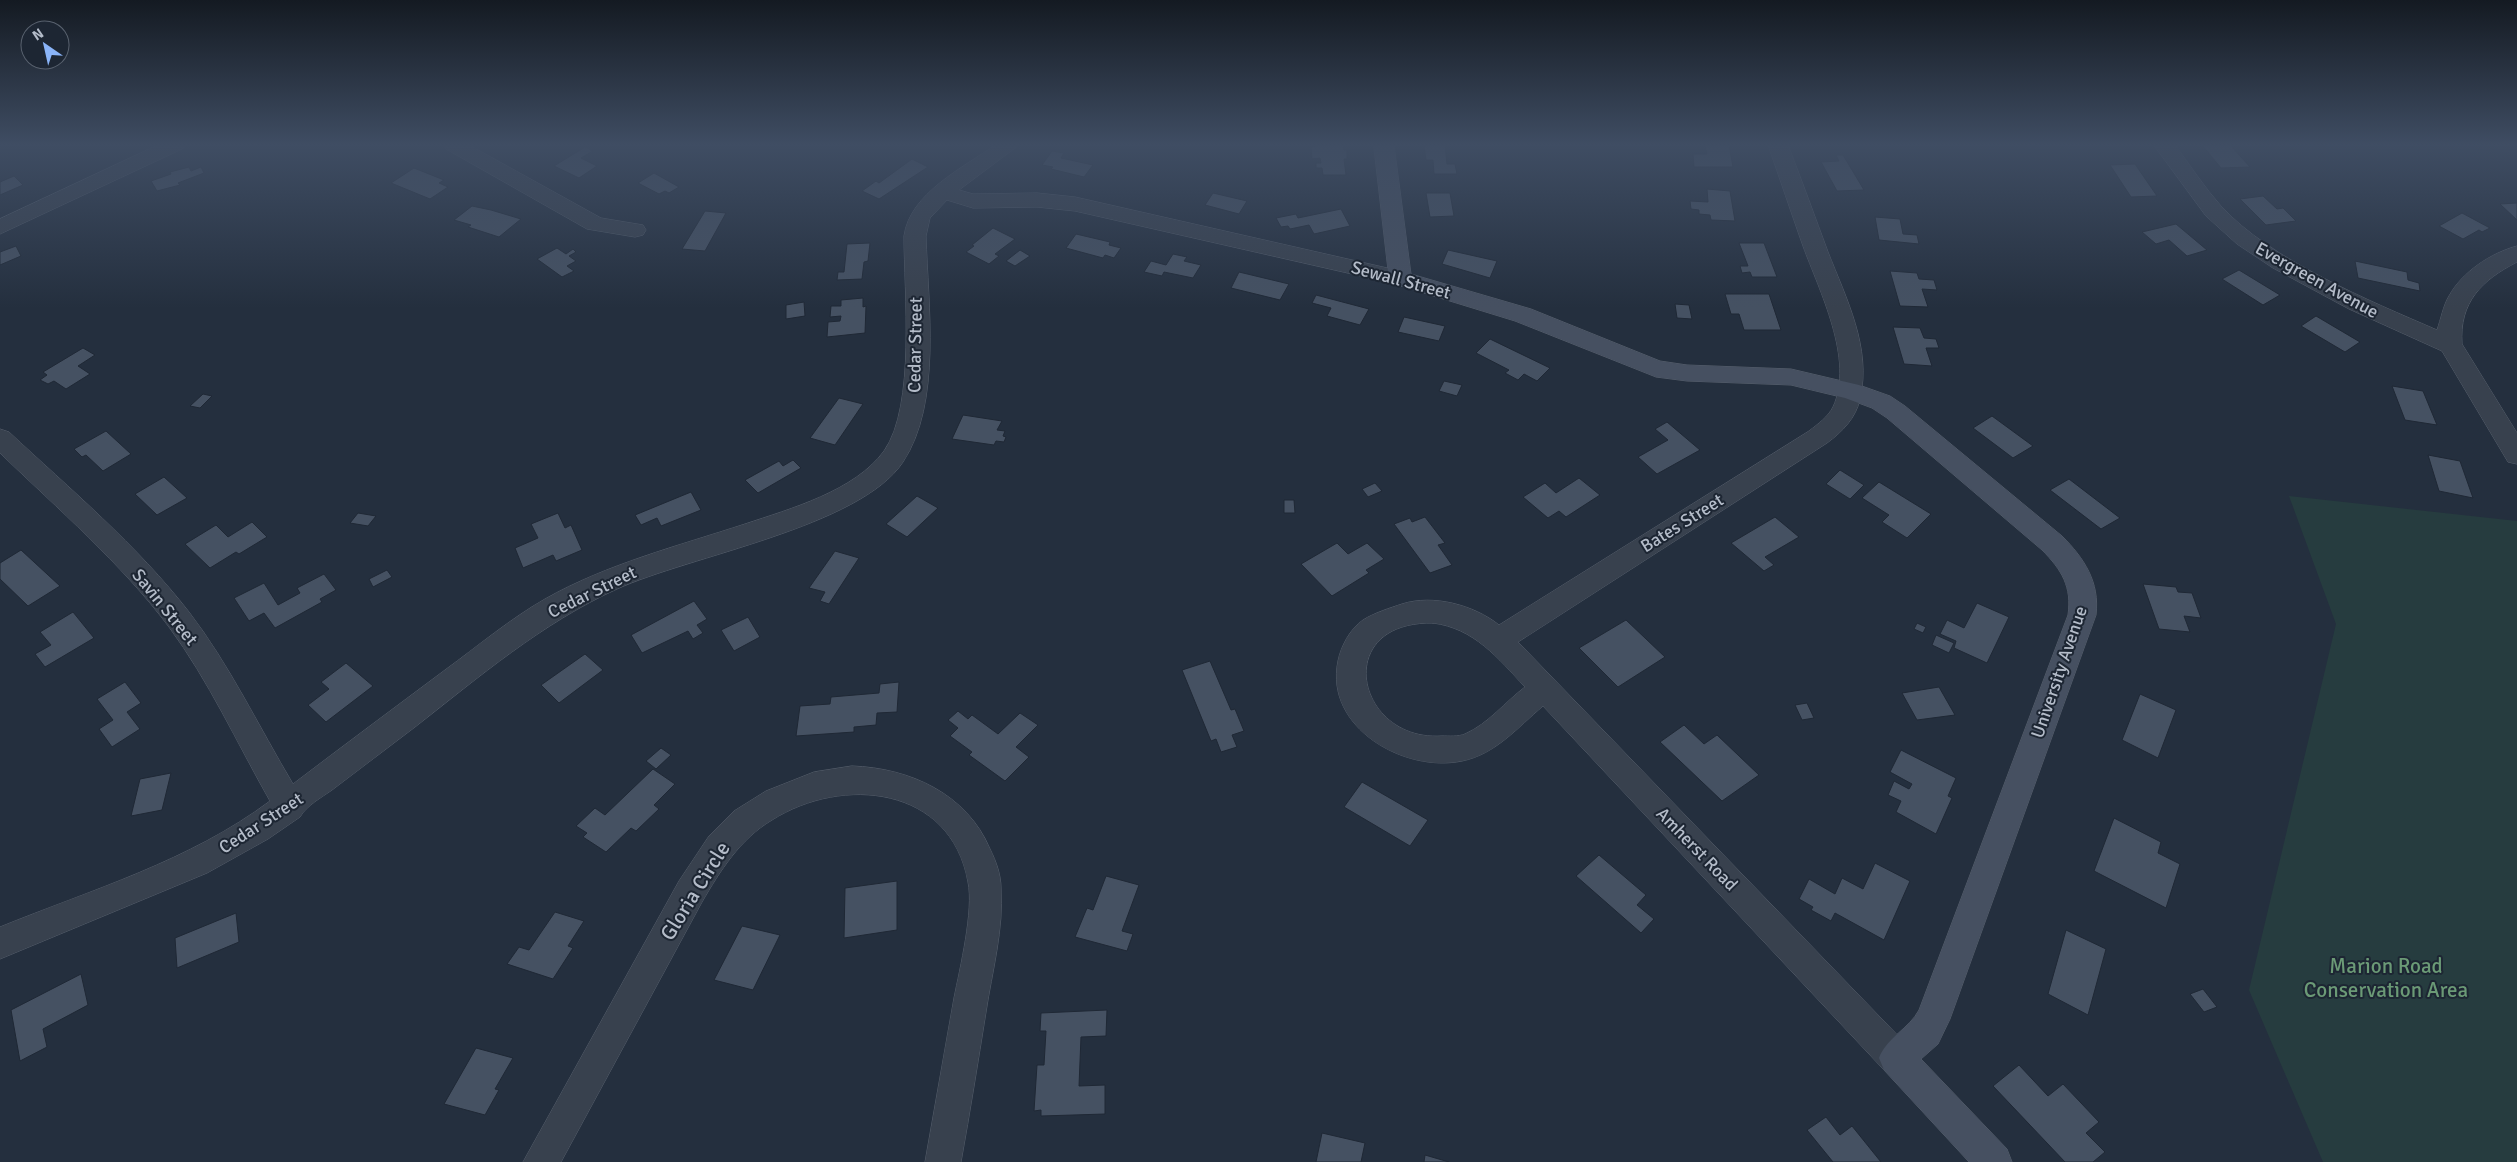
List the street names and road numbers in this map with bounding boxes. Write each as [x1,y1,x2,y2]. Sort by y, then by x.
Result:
street label: Evergreen Avenue [2252,237,2382,323]
street label: Sewall Street [1349,256,1453,304]
street label: Cedar Street [903,297,927,393]
street label: Bates Street [1636,489,1728,557]
street label: Cedar Street [544,561,640,623]
street label: Savin Street [127,564,203,650]
street label: University Avenue [2026,603,2092,741]
street label: Cedar Street [215,788,307,858]
street label: Amherst Road [1652,803,1742,895]
street label: Gloria Circle [654,837,736,945]

